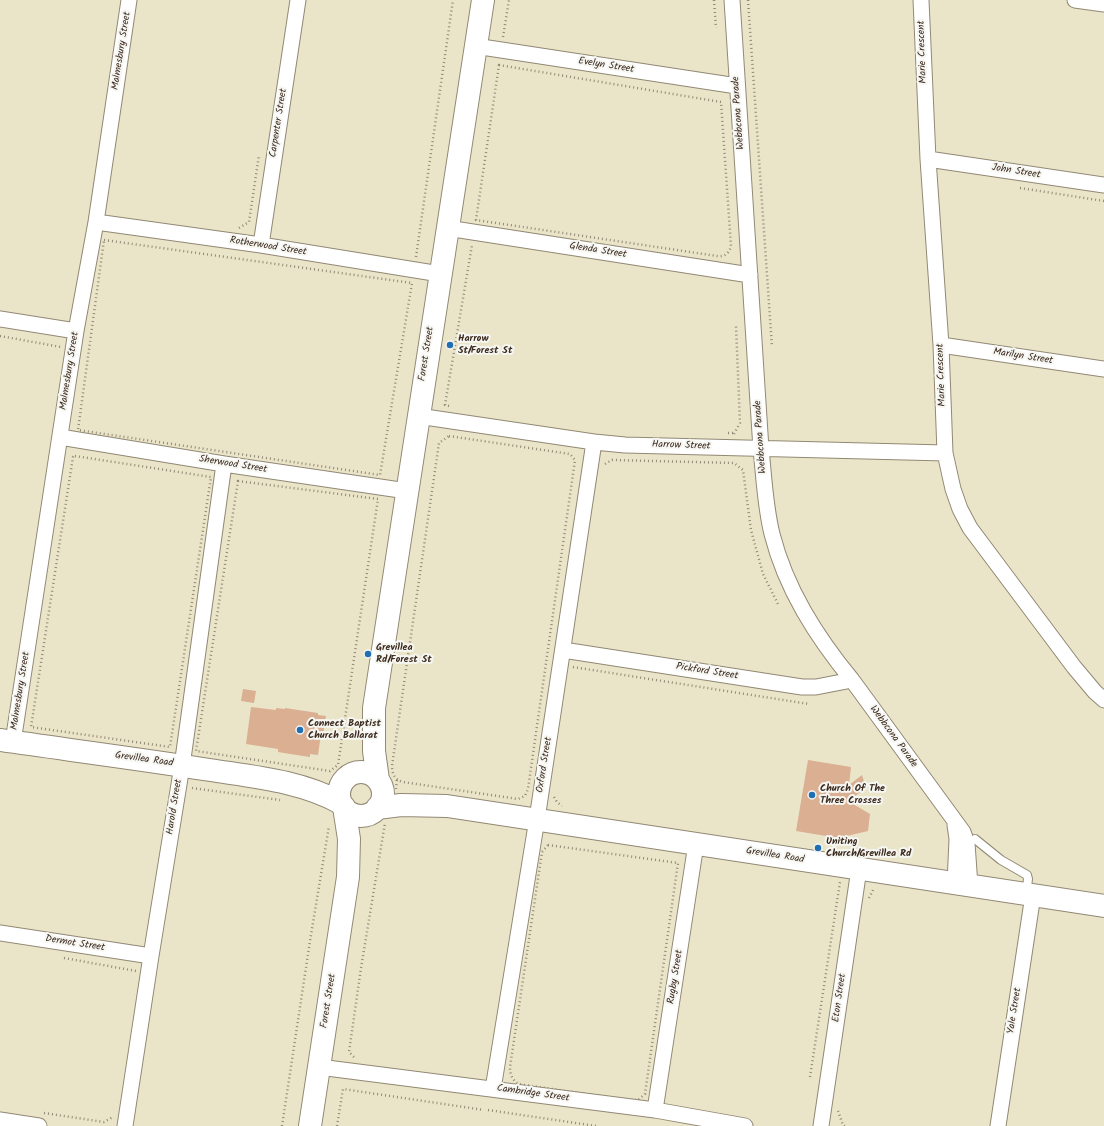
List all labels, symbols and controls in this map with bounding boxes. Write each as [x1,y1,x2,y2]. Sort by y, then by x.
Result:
street label: Malmesbury Street [110,11,134,91]
street label: Marie Crescent [916,20,930,84]
street label: Evelyn Street [577,56,635,76]
street label: Webbcona Parade [730,76,748,150]
street label: Carpenter Street [268,88,290,158]
street label: John Street [991,162,1041,182]
street label: Rotherwood Street [229,235,307,259]
street label: Glenda Street [569,241,627,261]
street label: Forest Street [417,326,437,382]
street label: Malmesbury Street [58,331,82,411]
place label: Harrow St/Forest St [458,333,512,356]
marker: Harrow St/Forest St [445,340,455,350]
street label: Marie Crescent [935,343,949,407]
street label: Marilyn Street [992,346,1054,368]
street label: Webbcona Parade [752,400,770,474]
street label: Harrow Street [651,439,711,453]
street label: Sherwood Street [198,454,268,476]
place label: Grevillea Rd/Forest St [376,642,432,666]
marker: Grevillea Rd/Forest St [363,649,373,659]
street label: Malmesbury Street [9,651,33,731]
street label: Pickford Street [675,661,739,683]
street label: Webbcona Parade [867,704,919,770]
place label: Connect Baptist Church Ballarat [308,718,381,742]
marker: Connect Baptist Church Ballarat [295,725,305,735]
street label: Oxford Street [535,736,555,794]
street label: Grevillea Road [114,750,174,770]
street label: Harold Street [165,778,185,836]
place label: Church Of The Three Crosses [820,783,885,806]
marker: Church Of The Three Crosses [807,790,817,800]
place label: Uniting Church/Grevillea Rd [826,836,911,860]
marker: Uniting Church/Grevillea Rd [813,843,823,853]
street label: Grevillea Road [745,845,805,867]
street label: Dermot Street [44,933,106,955]
street label: Rugby Street [666,949,686,1005]
street label: Forest Street [319,973,339,1029]
street label: Eton Street [831,973,849,1023]
street label: Yale Street [1005,987,1025,1035]
street label: Cambridge Street [496,1083,570,1105]

